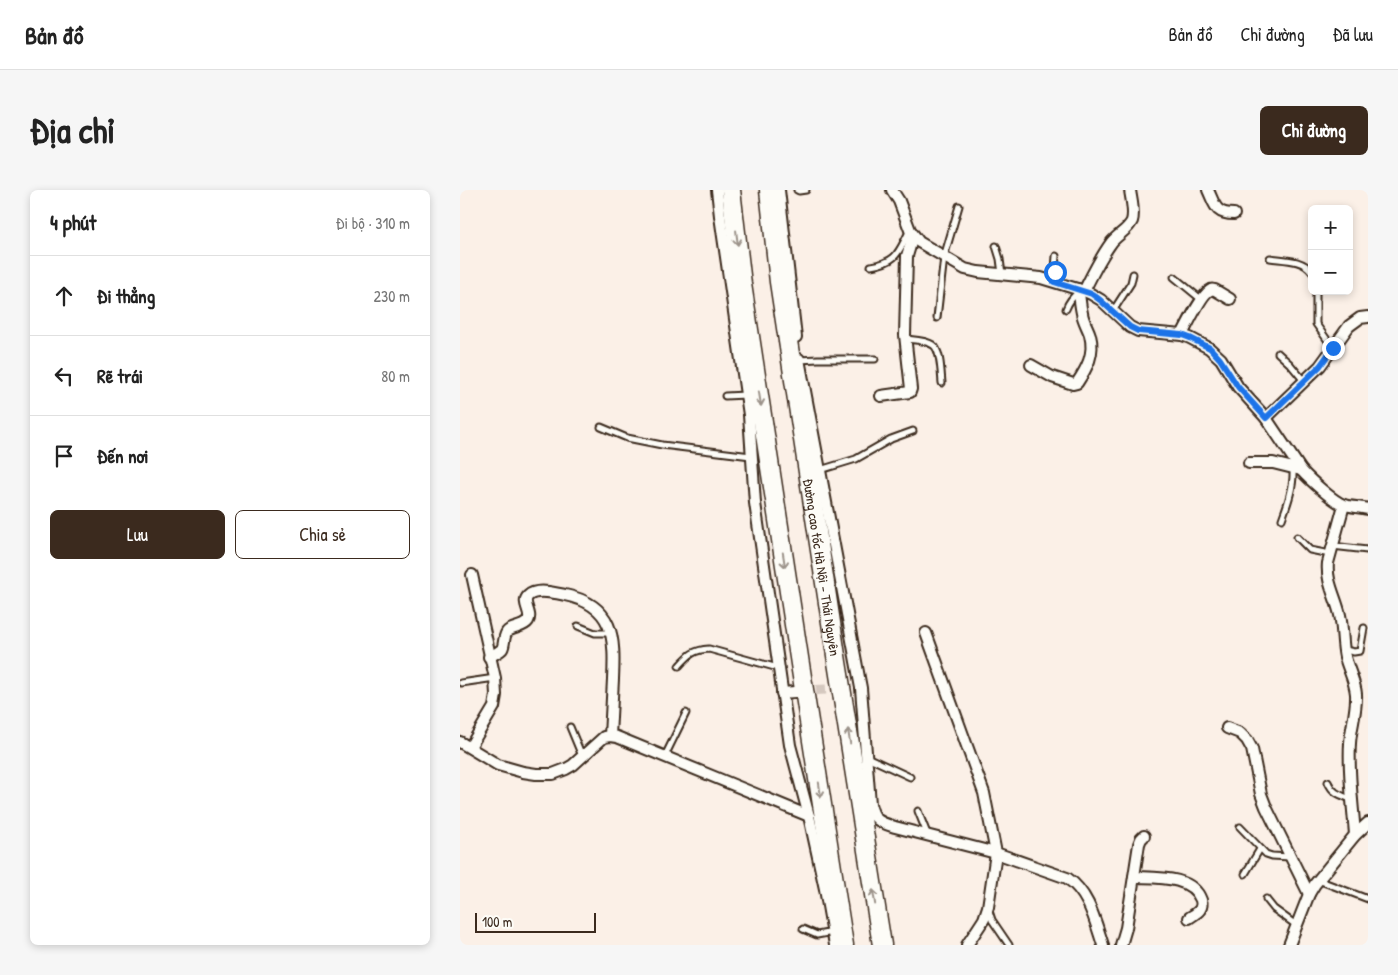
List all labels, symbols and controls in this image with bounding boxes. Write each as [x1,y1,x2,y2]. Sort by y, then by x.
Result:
text: Bản đồ [25,19,83,51]
text: Bản đồ [1169,22,1212,47]
text: Chỉ đường [1240,22,1305,47]
text: Đã lưu [1333,22,1373,47]
button: Chỉ đường [1260,106,1368,155]
text: Địa chỉ [30,107,115,154]
map controls [1308,205,1353,295]
button: + [1308,205,1353,250]
text: 4 phút [50,208,96,237]
text: Đi bộ · 310 m [336,212,410,234]
one-way arrow [732,230,742,246]
button: − [1308,250,1353,295]
route start [1044,261,1067,284]
icon: ahead [50,282,78,310]
text: Đi thẳng [97,283,155,309]
text: 230 m [374,285,410,307]
route end [1322,337,1345,360]
icon: left [50,362,78,390]
text: Rẽ trái [97,363,143,389]
text: 80 m [381,365,410,387]
one-way arrow [755,391,765,407]
icon: arrive [50,442,78,470]
text: Đến nơi [97,443,148,469]
street label: Đường cao tốc Hà Nội - Thái Nguyên [800,477,845,657]
button: Lưu [50,510,225,559]
button: Chia sẻ [235,510,410,559]
one-way arrow [779,552,789,568]
one-way arrow [843,729,853,745]
one-way arrow [815,781,825,797]
one-way arrow [869,889,879,905]
scale bar [475,910,596,933]
text: 100 m [482,912,512,931]

